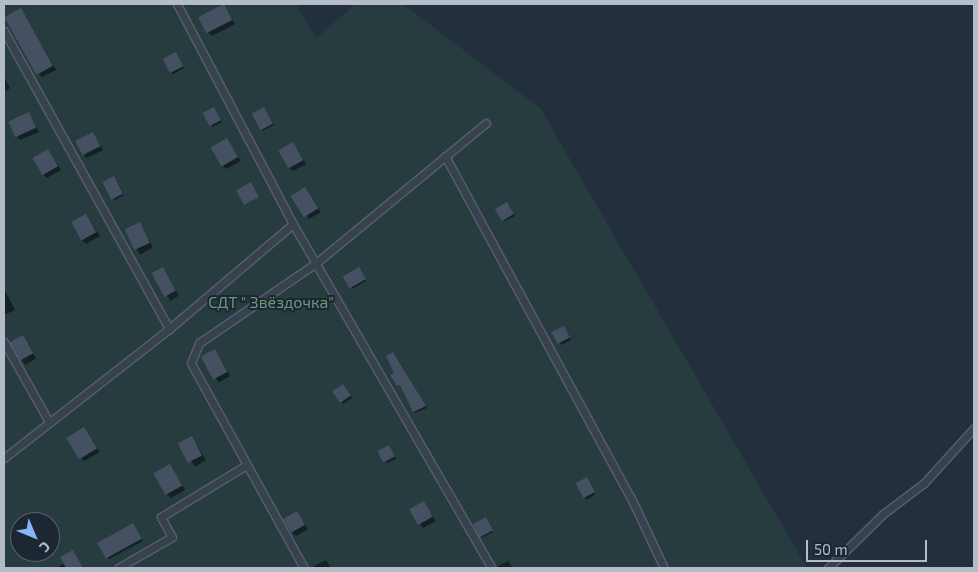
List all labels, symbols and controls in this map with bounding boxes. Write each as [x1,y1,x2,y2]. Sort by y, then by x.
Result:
park label: СДТ " Звёздочка" [208,292,334,312]
north arrow [10,512,60,562]
scale bar [808,530,929,562]
text: С [36,538,54,556]
text: 50 m [814,540,848,558]

